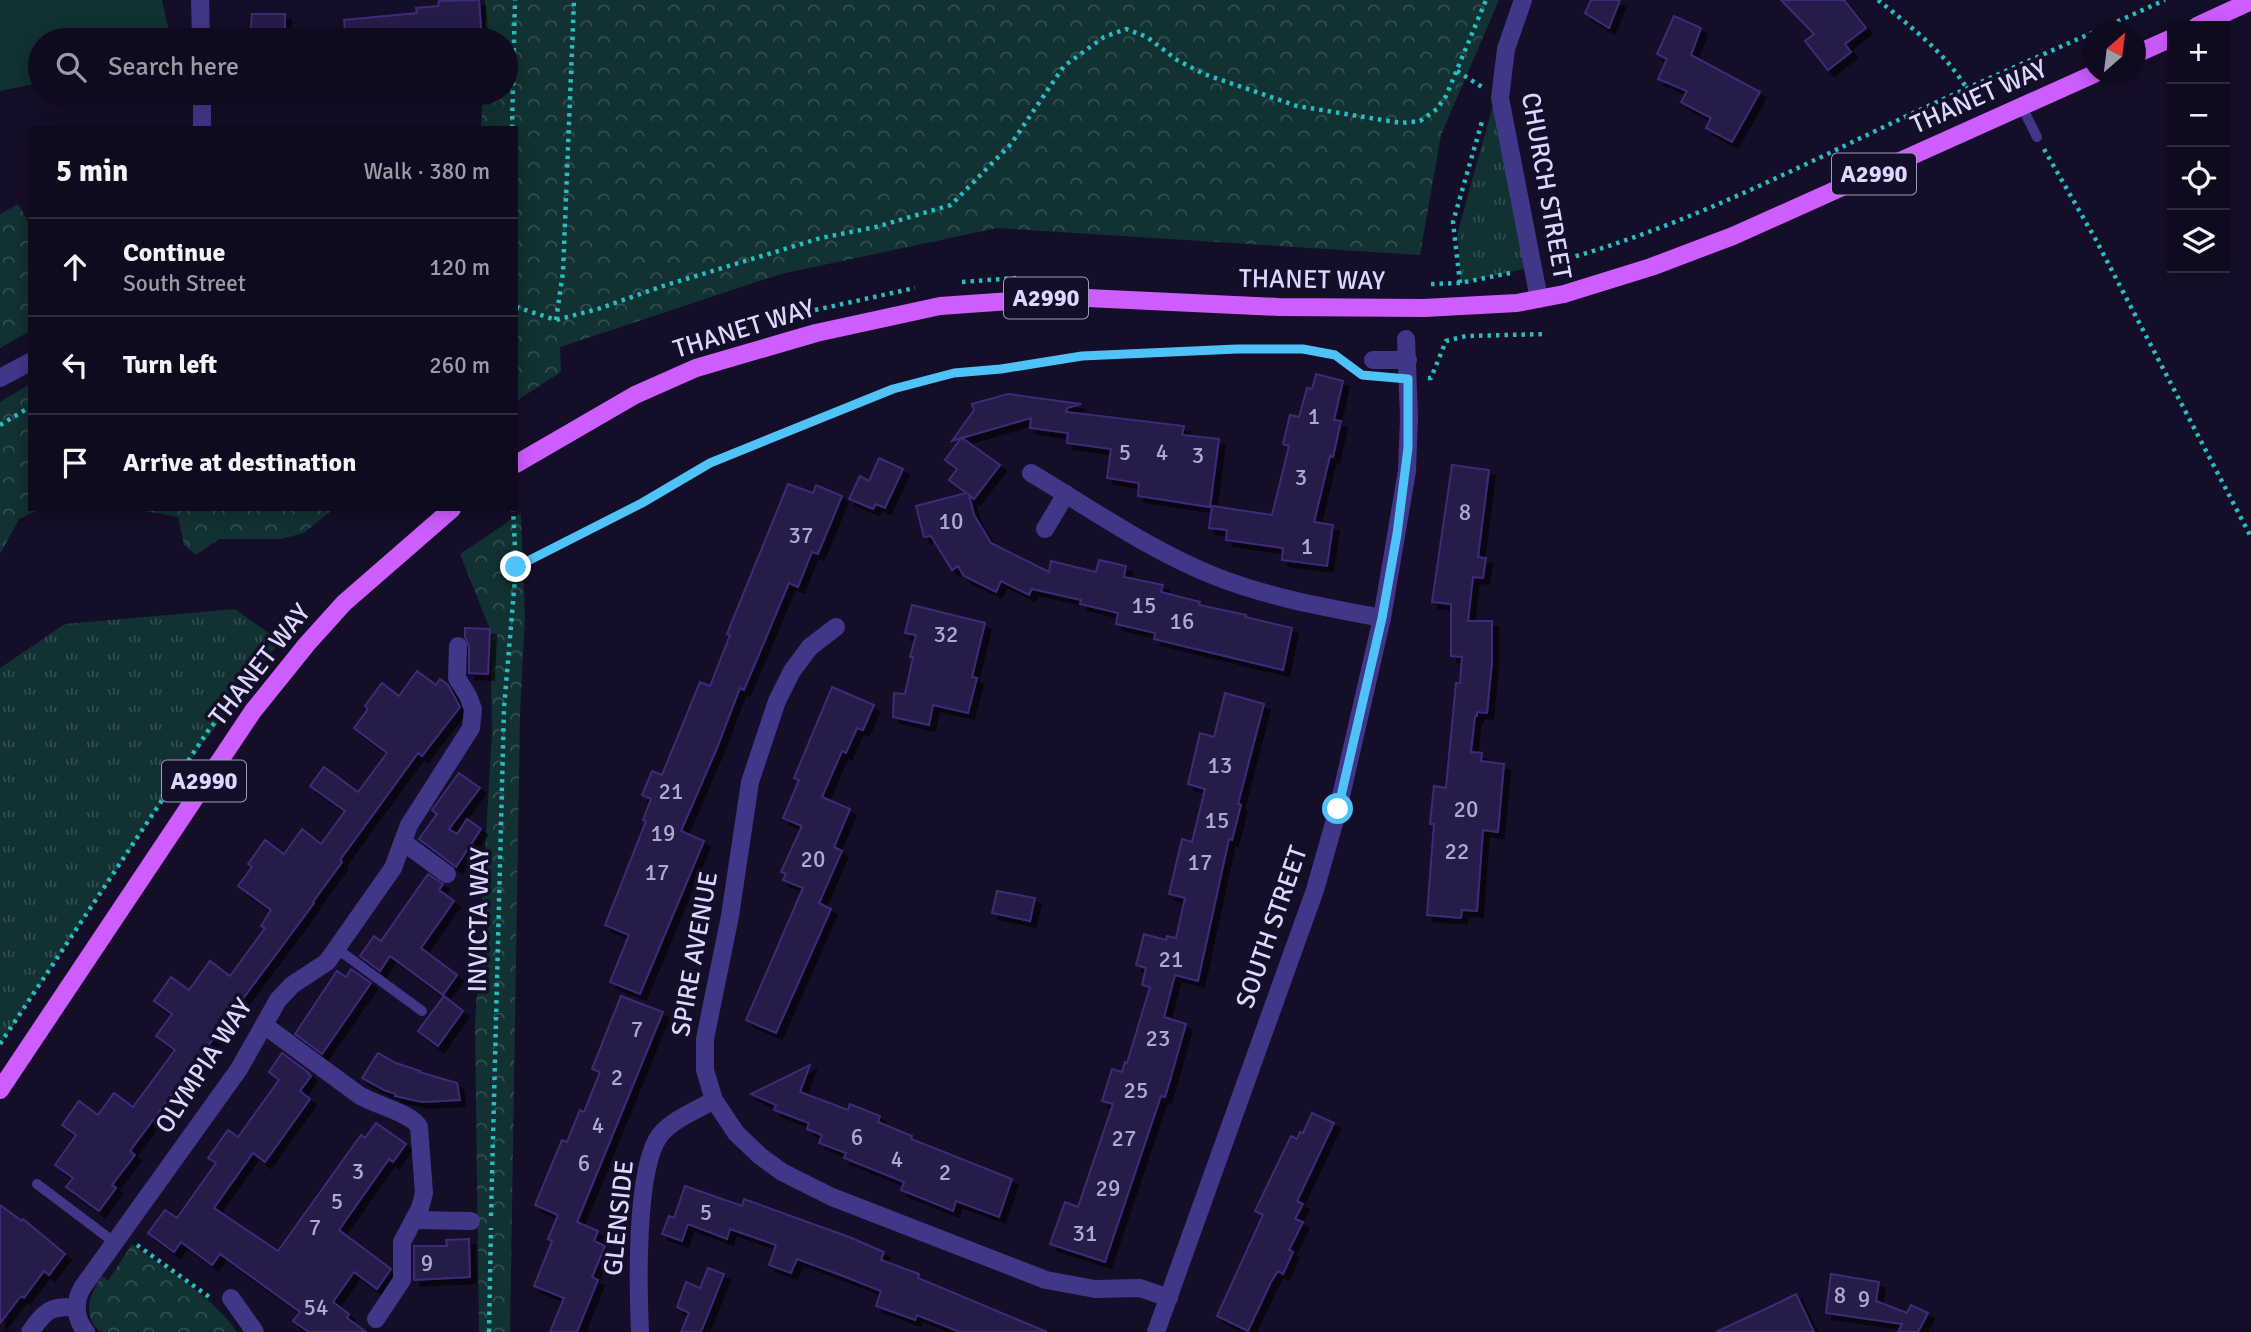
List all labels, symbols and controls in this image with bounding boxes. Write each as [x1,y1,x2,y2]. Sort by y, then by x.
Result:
north arrow [2083,21,2146,84]
map controls [2167,21,2230,273]
button: + [2167,21,2230,84]
search box [28,28,518,105]
icon: search [52,48,90,86]
text: Search here [108,51,239,83]
street label: THANET WAY [1906,53,2052,141]
button: − [2167,84,2230,147]
street label: CHURCH STREET [1514,90,1578,282]
button: locate [2167,147,2230,210]
text: 5 min [56,153,128,190]
road number: A2990 [1832,154,1916,194]
text: Walk · 380 m [364,157,490,186]
button: layers [2167,210,2230,273]
text: Continue [123,237,225,269]
icon: ahead [56,248,94,286]
text: 120 m [429,253,490,282]
street label: THANET WAY [1239,263,1385,297]
text: South Street [123,269,246,298]
road number: A2990 [1004,278,1088,318]
street label: THANET WAY [669,292,819,366]
icon: left [56,346,94,384]
text: Turn left [123,349,217,381]
text: 260 m [429,351,490,380]
house number: 1 [1308,402,1320,431]
house number: 5 [1119,438,1131,467]
house number: 4 [1156,438,1168,467]
house number: 3 [1192,441,1204,470]
icon: arrive [56,444,94,482]
text: Arrive at destination [123,447,356,479]
house number: 3 [1295,463,1307,492]
house number: 8 [1459,498,1471,527]
house number: 10 [939,507,963,536]
house number: 37 [789,521,813,550]
house number: 1 [1301,532,1313,561]
route end [500,551,531,582]
house number: 15 [1132,591,1156,620]
street label: THANET WAY [202,598,318,732]
house number: 16 [1170,607,1194,636]
house number: 32 [934,620,958,649]
house number: 13 [1208,751,1232,780]
road number: A2990 [162,760,246,802]
house number: 21 [659,777,683,806]
route start [1322,793,1353,824]
house number: 20 [1454,795,1478,824]
house number: 15 [1205,806,1229,835]
house number: 19 [651,819,675,848]
house number: 22 [1445,837,1469,866]
street label: SOUTH STREET [1229,842,1315,1012]
house number: 20 [801,845,825,874]
street label: INVICTA WAY [462,847,496,993]
house number: 17 [1188,848,1212,877]
house number: 17 [645,858,669,887]
street label: SPIRE AVENUE [665,869,725,1039]
house number: 21 [1159,945,1183,974]
street label: OLYMPIA WAY [149,993,259,1139]
house number: 7 [631,1015,643,1044]
house number: 23 [1146,1024,1170,1053]
house number: 2 [611,1063,623,1092]
house number: 25 [1124,1076,1148,1105]
house number: 4 [592,1111,604,1140]
house number: 6 [851,1123,863,1152]
house number: 27 [1112,1124,1136,1153]
house number: 4 [891,1145,903,1174]
house number: 6 [578,1149,590,1178]
house number: 3 [352,1157,364,1186]
house number: 2 [939,1158,951,1187]
street label: GLENSIDE [597,1159,641,1277]
house number: 29 [1096,1174,1120,1203]
house number: 5 [331,1187,343,1216]
house number: 5 [700,1198,712,1227]
house number: 7 [309,1213,321,1242]
house number: 31 [1073,1219,1097,1248]
house number: 9 [421,1249,433,1278]
house number: 8 [1834,1281,1846,1310]
house number: 9 [1858,1285,1870,1314]
house number: 54 [304,1293,328,1322]

